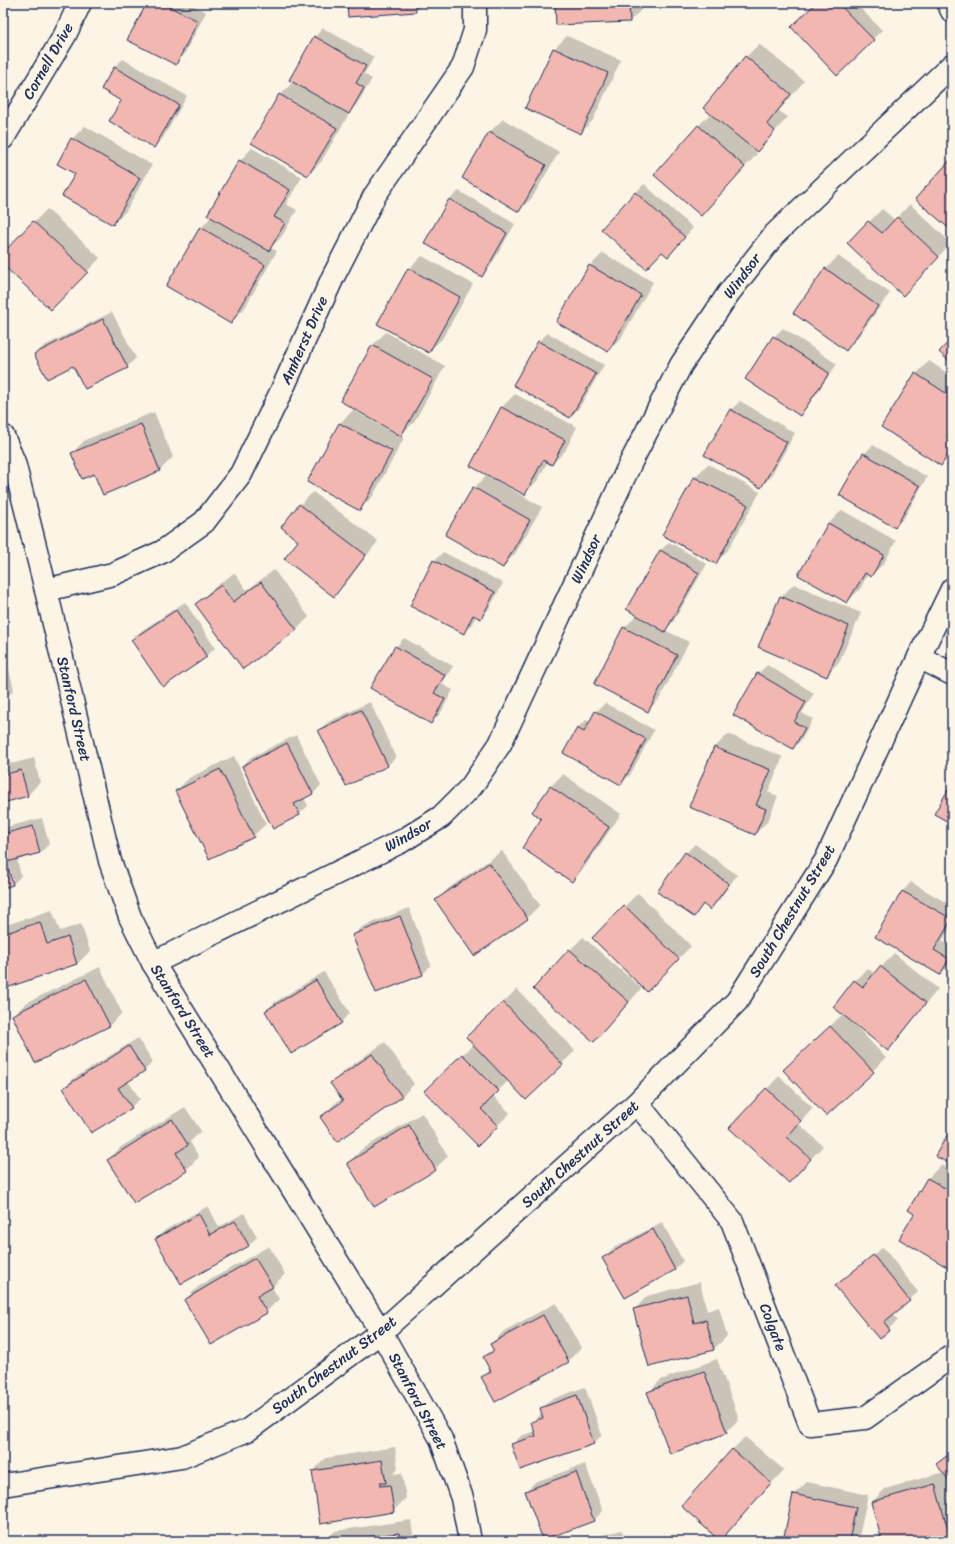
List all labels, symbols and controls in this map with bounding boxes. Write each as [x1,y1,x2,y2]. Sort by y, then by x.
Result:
street label: Cornell Drive [15,17,81,104]
street label: Windsor [716,247,768,304]
street label: Amherst Drive [273,291,335,389]
street label: Windsor [563,529,609,588]
street label: Stanford Street [49,654,99,765]
street label: Windsor [379,810,438,859]
street label: South Chestnut Street [742,839,842,983]
street label: Stanford Street [144,959,223,1064]
street label: South Chestnut Street [515,1093,645,1214]
street label: Colgate [752,1299,794,1355]
street label: South Chestnut Street [266,1309,403,1421]
street label: Stanford Street [381,1348,455,1455]

